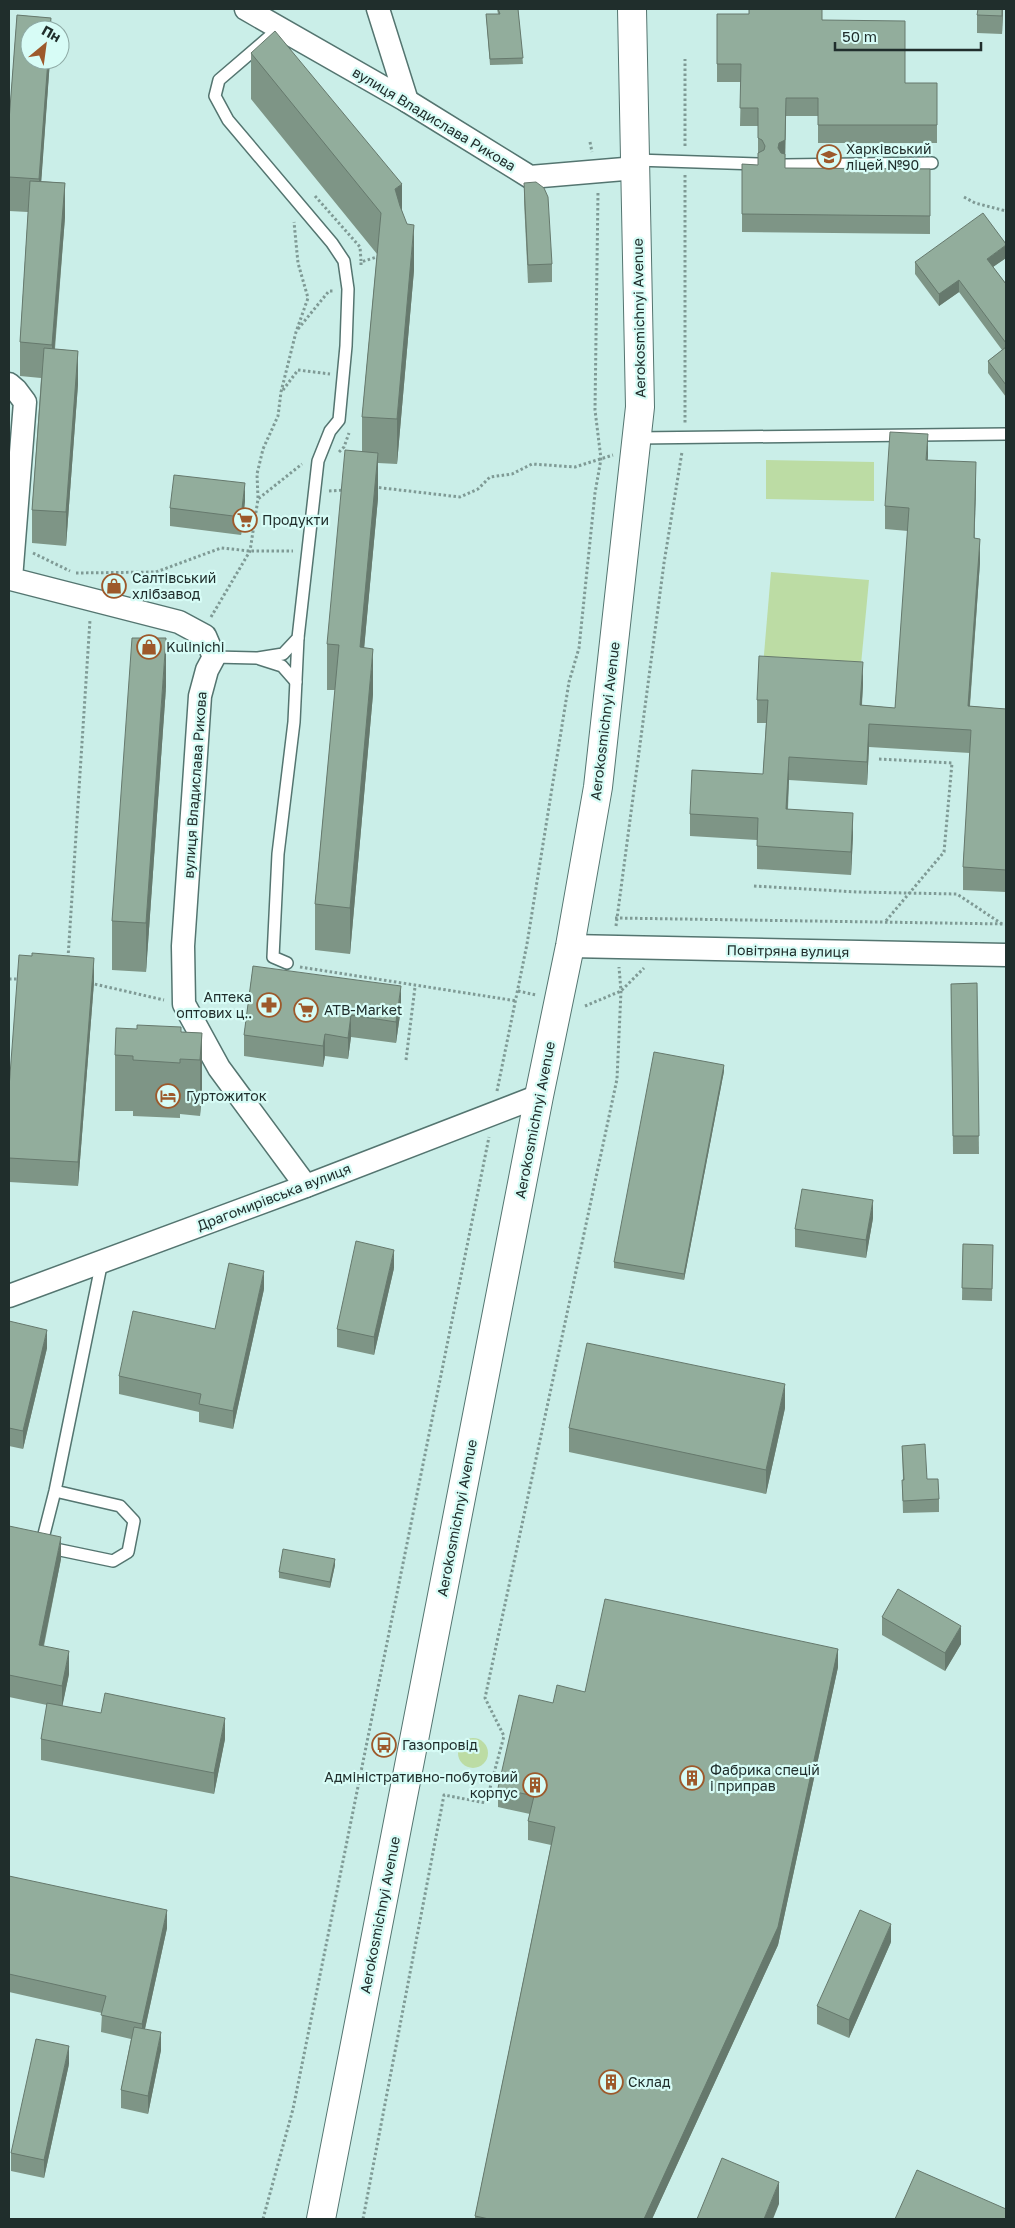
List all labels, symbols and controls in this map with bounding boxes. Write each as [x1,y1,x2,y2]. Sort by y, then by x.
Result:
north arrow [20,20,70,70]
scale bar [835,20,981,52]
text: Пн [39,21,64,45]
text: 50 m [842,27,877,45]
street label: вулиця Владислава Рикова [350,63,519,174]
place label: Харківський ліцей №90 [846,140,931,173]
school or university icon: Харківський ліцей №90 [816,144,842,170]
street label: Aerokosmichnyi Avenue [629,238,648,398]
supermarket icon: Продукти [232,507,258,533]
place label: Продукти [262,511,329,528]
place label: Салтівський хлібзавод [132,569,216,602]
shop icon: Салтівський хлібзавод [101,573,127,599]
shop icon: Kulinichi [136,634,162,660]
place label: Kulinichi [166,638,224,655]
street label: Aerokosmichnyi Avenue [586,641,623,801]
street label: вулиця Владислава Рикова [179,691,210,879]
street label: Повітряна вулиця [727,941,849,960]
place label: Аптека оптових ц‥ [176,988,252,1021]
pharmacy icon: Аптека оптових ц‥ [256,992,282,1018]
supermarket icon: ATB-Market [293,997,319,1023]
place label: ATB-Market [324,1001,402,1018]
street label: Aerokosmichnyi Avenue [511,1040,558,1200]
hotel icon: Гуртожиток [155,1083,181,1109]
place label: Гуртожиток [186,1087,267,1104]
street label: Драгомирівська вулиця [195,1159,353,1234]
street label: Aerokosmichnyi Avenue [433,1438,480,1598]
bus stop icon: Газопровiд [371,1732,397,1758]
place label: Газопровiд [402,1736,478,1753]
place label: Фабрика спецій і приправ [710,1761,820,1794]
building icon: Фабрика спецій і приправ [679,1765,705,1791]
place label: Адміністративно-побутовий корпус [324,1768,518,1801]
building icon: Адміністративно-побутовий корпус [522,1772,548,1798]
street label: Aerokosmichnyi Avenue [356,1835,403,1995]
building icon: Склад [598,2069,624,2095]
place label: Склад [628,2073,671,2090]

